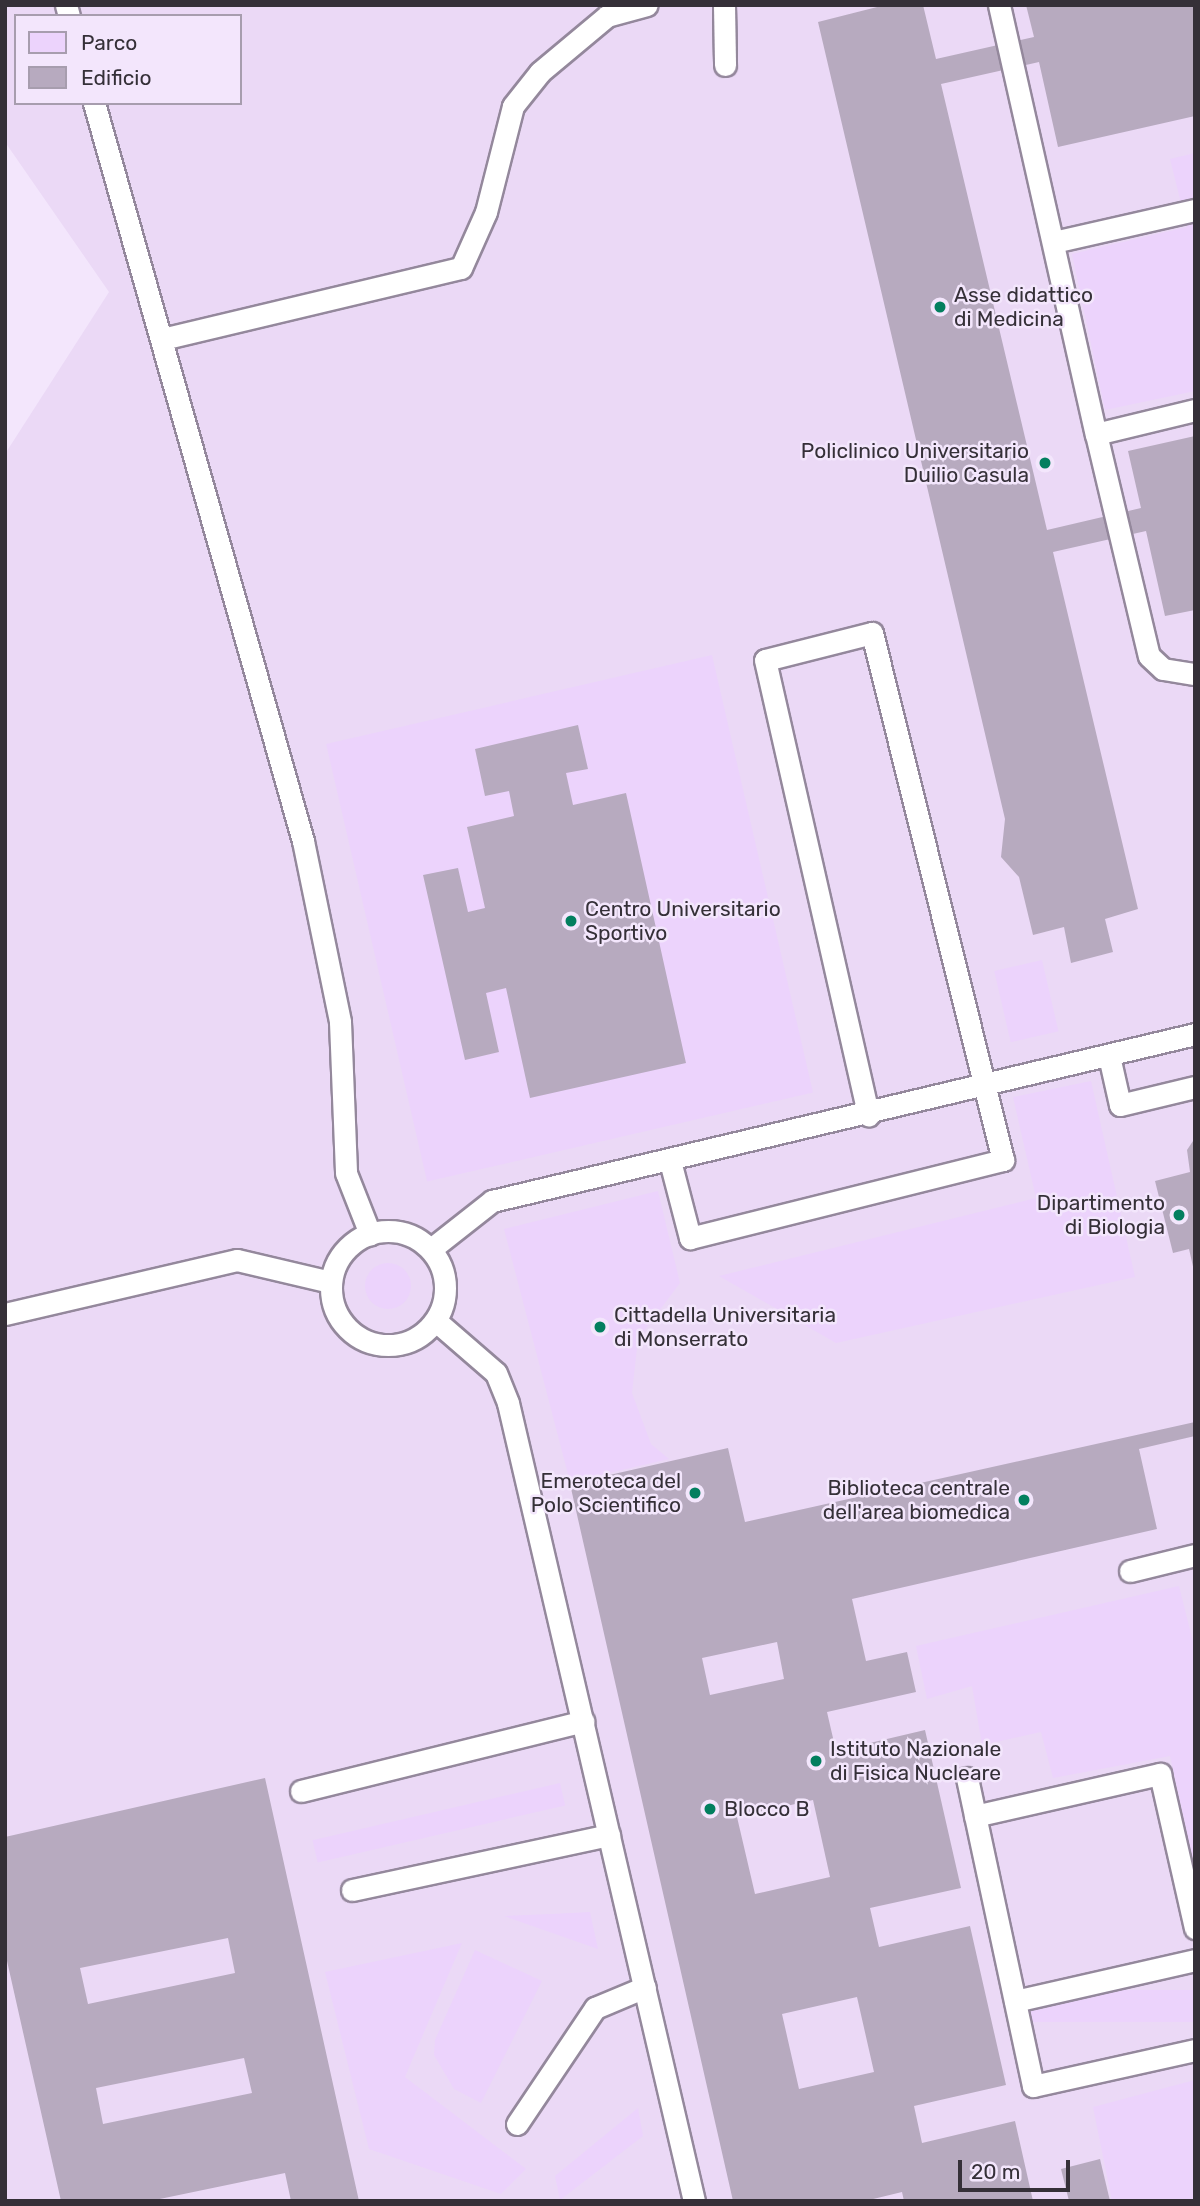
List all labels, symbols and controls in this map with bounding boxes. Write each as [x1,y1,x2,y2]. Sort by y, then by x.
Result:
legend [14,14,242,105]
text: Parco [81,30,137,55]
text: Edificio [81,65,151,90]
place label: Asse didattico di Medicina [954,282,1093,332]
marker: Asse didattico di Medicina [932,299,948,315]
place label: Policlinico Universitario Duilio Casula [801,438,1029,488]
marker: Policlinico Universitario Duilio Casula [1035,453,1055,473]
place label: Centro Universitario Sportivo [585,896,781,946]
marker: Centro Universitario Sportivo [563,913,579,929]
place label: Dipartimento di Biologia [1037,1190,1165,1240]
marker: Dipartimento di Biologia [1171,1207,1187,1223]
place label: Cittadella Universitaria di Monserrato [614,1302,836,1352]
marker: Cittadella Universitaria di Monserrato [592,1319,608,1335]
place label: Emeroteca del Polo Scientifico [531,1468,681,1518]
place label: Biblioteca centrale dell'area biomedica [823,1475,1010,1525]
marker: Emeroteca del Polo Scientifico [687,1485,703,1501]
marker: Biblioteca centrale dell'area biomedica [1016,1492,1032,1508]
place label: Istituto Nazionale di Fisica Nucleare [830,1736,1001,1786]
marker: Istituto Nazionale di Fisica Nucleare [808,1753,824,1769]
place label: Blocco B [724,1796,810,1822]
marker: Blocco B [702,1801,718,1817]
scale bar [962,2146,1074,2190]
text: 20 m [971,2159,1020,2184]

